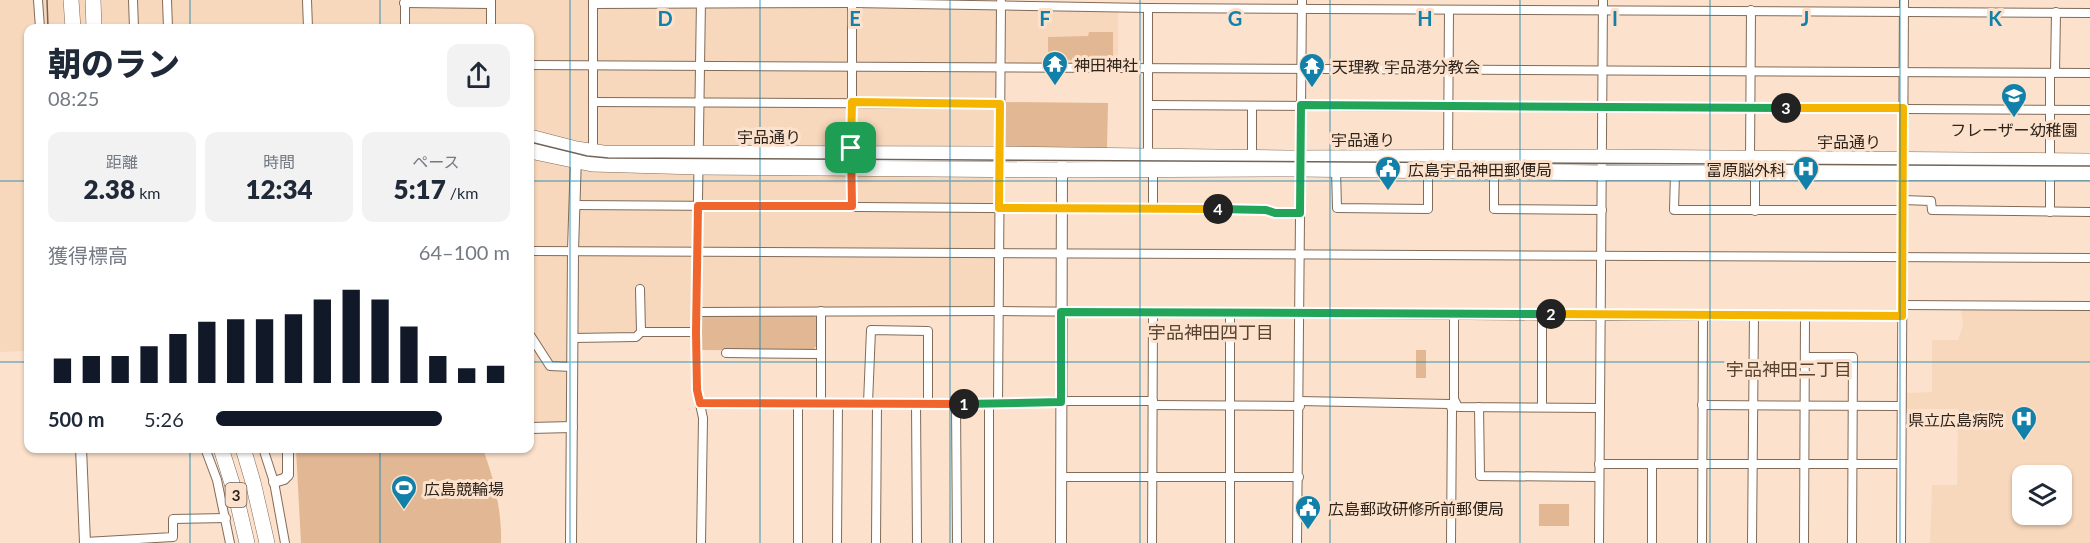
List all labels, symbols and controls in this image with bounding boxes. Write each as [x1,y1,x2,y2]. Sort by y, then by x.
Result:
text: D [657,6,673,30]
text: E [849,6,861,30]
text: F [1039,6,1051,30]
text: G [1228,6,1242,30]
text: H [1417,6,1433,30]
text: I [1612,6,1618,30]
text: J [1801,6,1809,30]
text: K [1988,6,2002,30]
text: 朝のラン [48,43,180,83]
button: share [447,44,510,107]
temple icon: 神田神社 [1040,49,1070,87]
temple icon: 天理教 宇品港分教会 [1297,51,1327,89]
place label: 神田神社 [1074,55,1138,74]
place label: 天理教 宇品港分教会 [1332,57,1480,76]
school or university icon: フレーザー幼稚園 [1999,81,2029,119]
text: 08:25 [48,86,99,110]
pin: 3 [1771,93,1801,123]
text: 3 [1781,98,1791,117]
place label: フレーザー幼稚園 [1950,120,2078,139]
pin [825,122,876,173]
street label: 宇品通り [737,127,801,146]
street label: 宇品通り [1331,130,1395,149]
icon: arrive [834,131,867,164]
street label: 宇品通り [1817,132,1881,151]
text: 距離 [106,152,138,171]
text: 時間 [263,152,295,171]
text: ペース [412,152,460,171]
public building icon: 広島宇品神田郵便局 [1373,154,1403,192]
hospital icon: 冨原脳外科 [1791,154,1821,192]
place label: 広島宇品神田郵便局 [1408,160,1552,179]
place label: 冨原脳外科 [1706,160,1786,179]
text: 2.38 [84,173,135,205]
text: 12:34 [245,173,313,205]
text: 5:17 [394,173,446,205]
text: km [135,183,160,202]
text: /km [446,183,478,202]
pin: 4 [1203,194,1233,224]
text: 4 [1213,199,1223,218]
text: 64–100 m [419,240,510,264]
text: 獲得標高 [48,243,128,267]
pin: 2 [1536,299,1566,329]
text: 2 [1546,304,1556,323]
district label: 宇品神田四丁目 [1148,321,1274,343]
district label: 宇品神田二丁目 [1726,358,1852,380]
pin: 1 [949,389,979,419]
text: 1 [959,394,969,413]
hospital icon: 県立広島病院 [2009,404,2039,442]
text: 500 m [48,407,104,431]
text: 5:26 [144,407,184,431]
place label: 県立広島病院 [1908,410,2004,429]
map controls [2012,465,2072,525]
button: layers [2012,465,2072,525]
sports icon: 広島競輪場 [389,473,419,511]
place label: 広島競輪場 [424,479,504,498]
road number: 3 [226,483,246,507]
public building icon: 広島郵政研修所前郵便局 [1293,493,1323,531]
place label: 広島郵政研修所前郵便局 [1328,499,1504,518]

